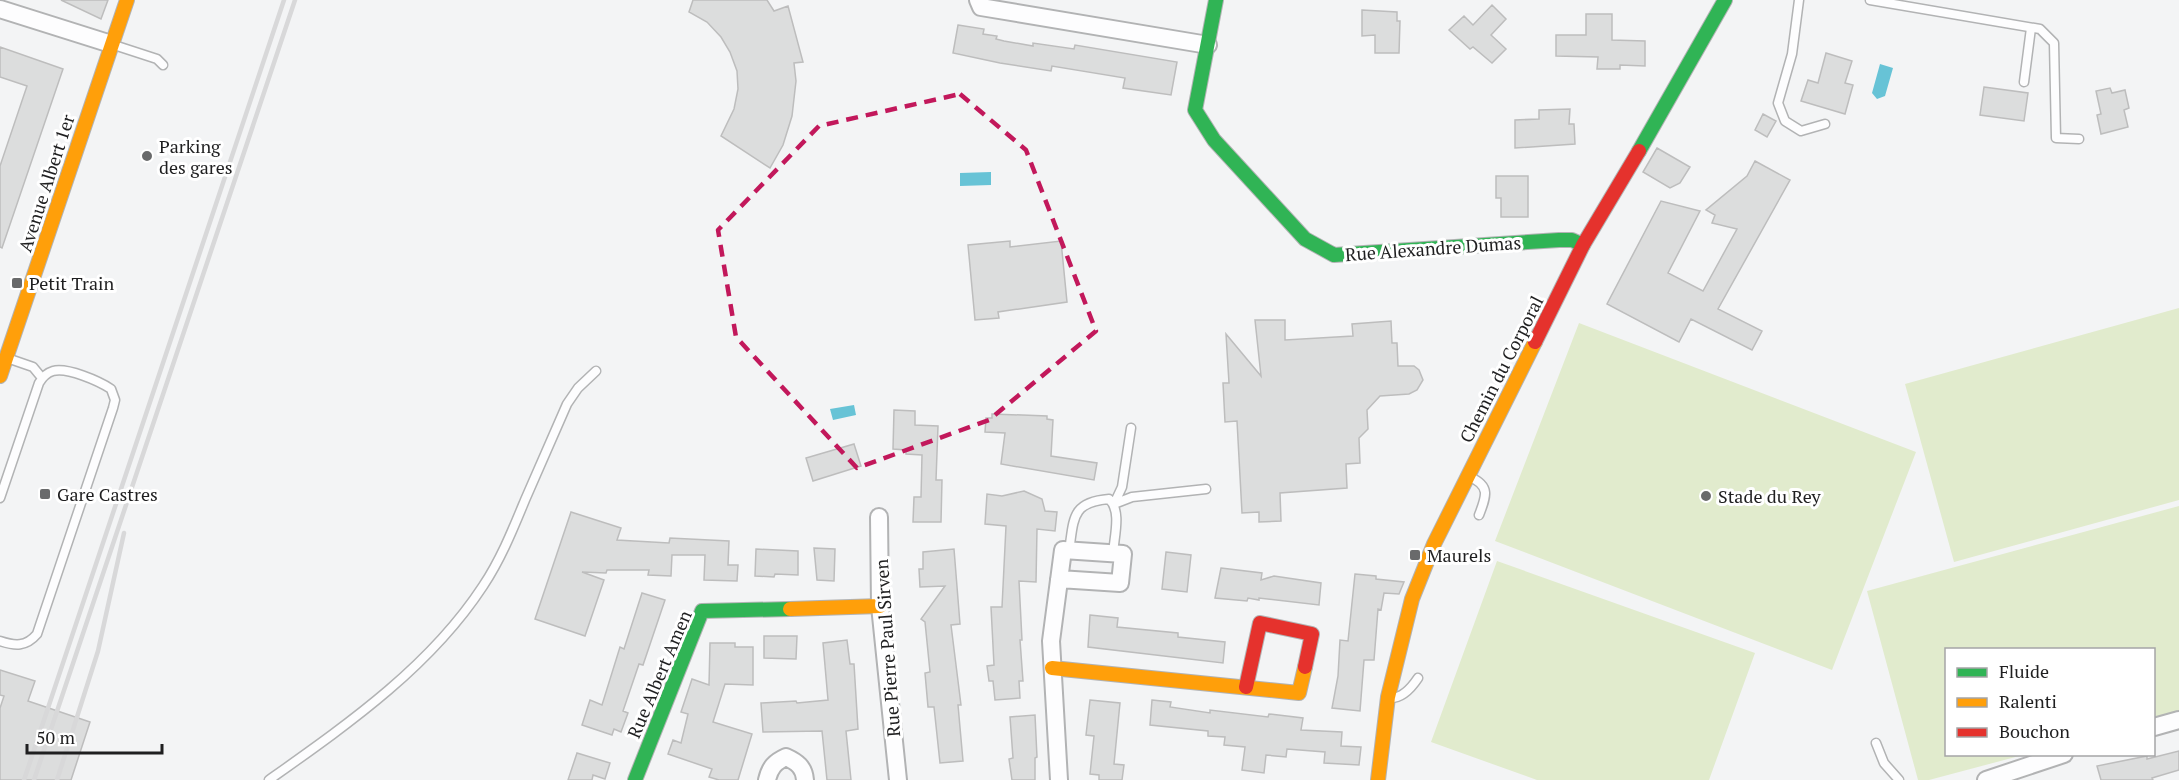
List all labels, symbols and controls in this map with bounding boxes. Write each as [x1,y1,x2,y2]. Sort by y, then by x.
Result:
street label: Avenue Albert 1er [12,111,80,255]
place label: Parking des gares [159,134,233,179]
marker: Parking des gares [140,149,154,163]
street label: Rue Alexandre Dumas [1344,230,1522,266]
place label: Petit Train [29,271,114,295]
marker: Petit Train [10,276,24,290]
street label: Chemin du Corporal [1454,292,1548,446]
place label: Gare Castres [57,482,158,506]
place label: Stade du Rey [1718,484,1821,508]
marker: Gare Castres [38,487,52,501]
marker: Stade du Rey [1699,489,1713,503]
place label: Maurels [1427,543,1491,567]
marker: Maurels [1408,548,1422,562]
street label: Rue Pierre Paul Sirven [869,558,905,738]
street label: Rue Albert Amen [621,606,697,742]
legend [1945,648,2155,756]
text: Fluide [1999,659,2049,683]
text: Ralenti [1999,689,2057,713]
scale bar [27,717,162,755]
text: Bouchon [1999,719,2070,743]
text: 50 m [36,725,76,749]

